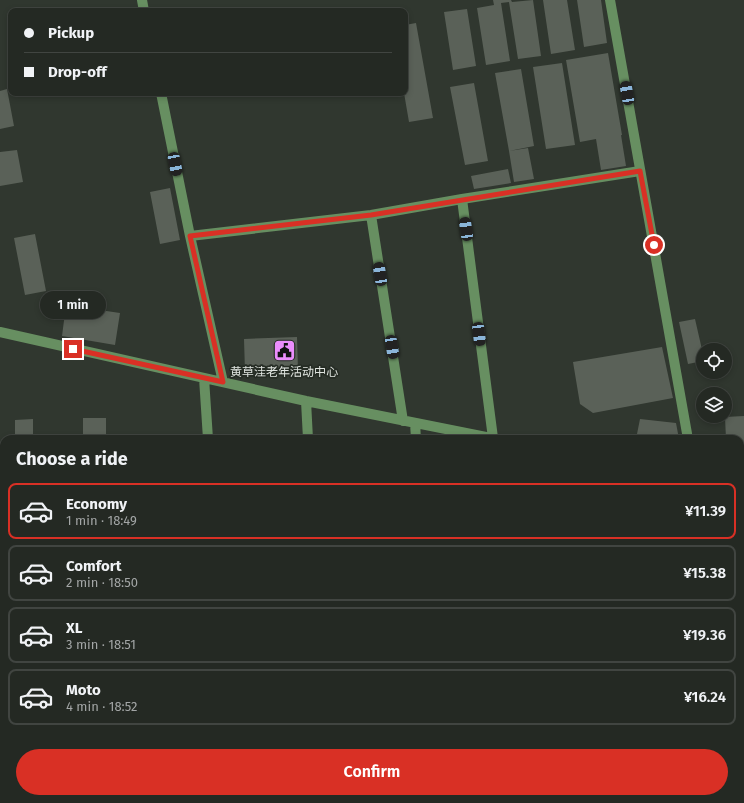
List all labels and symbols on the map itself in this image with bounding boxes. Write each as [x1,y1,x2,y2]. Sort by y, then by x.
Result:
car [619,80,635,106]
car [167,151,183,177]
car [458,216,474,242]
route start [645,236,663,254]
car [372,261,388,287]
callout: 1 min [40,291,106,319]
car [472,321,486,347]
car [384,334,400,360]
public building icon: 黄草洼老年活动中心 [271,338,297,364]
route end [64,340,82,358]
place label: 黄草洼老年活动中心 [230,365,338,379]

